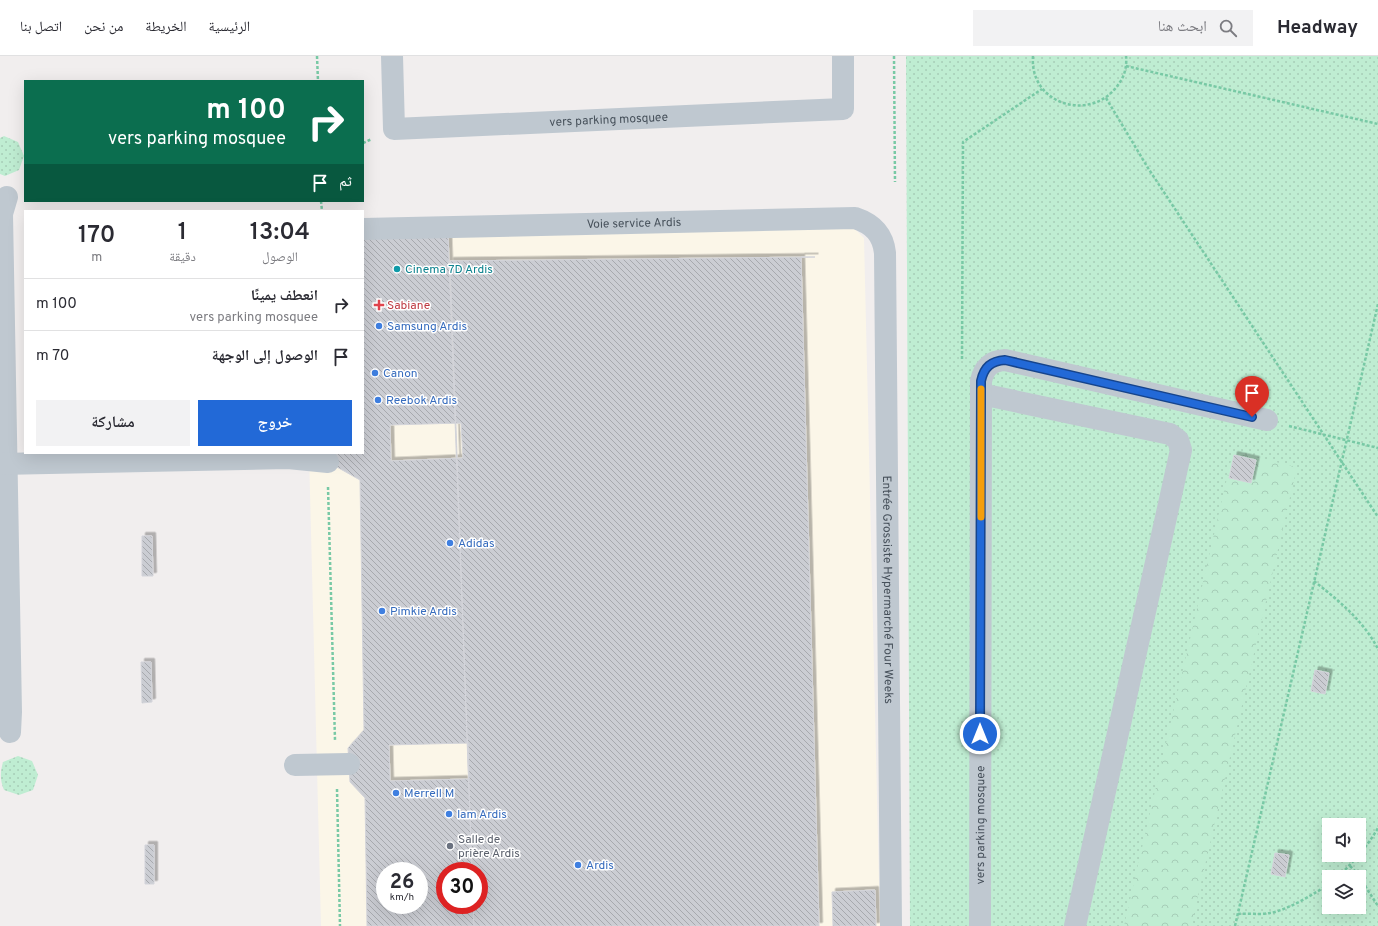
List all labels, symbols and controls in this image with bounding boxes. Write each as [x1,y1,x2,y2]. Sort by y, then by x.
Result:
search box [973,10,1253,46]
text: Headway [1277,16,1358,40]
icon: search [1217,17,1239,39]
text: ابحث هنا [1158,18,1207,37]
text: اتصل بنا [20,19,62,36]
text: من نحن [84,19,123,36]
text: الخريطة [145,19,187,36]
text: الرئيسية [209,19,250,36]
text: 100 m [206,93,286,129]
icon: right [300,96,352,148]
street label: vers parking mosquee [549,110,668,131]
text: vers parking mosquee [108,128,286,151]
icon: arrive [309,172,331,194]
text: ثم [339,173,352,192]
street label: Voie service Ardis [586,215,681,233]
text: 1 [178,218,187,248]
text: 13:04 [250,218,310,248]
text: 170 [78,221,115,251]
text: m [91,250,102,266]
text: دقيقة [169,250,196,266]
text: الوصول [262,250,298,266]
place label: Cinema 7D Ardis [405,262,493,278]
marker: Cinema 7D Ardis [392,264,402,274]
text: انعطف يمينًا [251,287,318,306]
icon: right [330,294,352,316]
text: 100 m [36,295,77,314]
place label: Sabiane [387,298,430,314]
marker: Sabiane [374,300,384,310]
text: vers parking mosquee [189,310,318,326]
place label: Samsung Ardis [387,319,467,335]
marker: Samsung Ardis [374,321,384,331]
icon: arrive [330,346,352,368]
text: 70 m [36,347,69,366]
text: الوصول إلى الوجهة [212,347,318,366]
place label: Canon [383,366,418,382]
marker: Canon [370,368,380,378]
pin [1235,376,1269,417]
icon: arrive [1241,382,1263,404]
place label: Reebok Ardis [386,393,457,409]
marker: Reebok Ardis [373,395,383,405]
button: مشاركة [36,400,190,446]
button: خروج [198,400,352,446]
street label: Entrée Grossiste Hypermarché Four Weeks [878,475,896,704]
place label: Adidas [458,536,495,552]
marker: Adidas [445,538,455,548]
place label: Pimkie Ardis [390,604,457,620]
marker: Pimkie Ardis [377,606,387,616]
position arrow [959,713,1001,755]
street label: vers parking mosquee [973,766,989,884]
place label: Merrell M [404,786,454,802]
marker: Merrell M [391,788,401,798]
place label: Iam Ardis [457,807,507,823]
marker: Iam Ardis [444,809,454,819]
map controls [1322,818,1366,914]
button: sound [1322,818,1366,862]
place label: Salle de prière Ardis [458,832,520,862]
marker: Salle de prière Ardis [445,841,455,851]
place label: Ardis [586,858,614,874]
marker: Ardis [573,860,583,870]
speed limit sign: 30 [436,862,488,914]
text: 26 [390,870,414,896]
button: layers [1322,870,1366,914]
text: km/h [390,891,414,904]

